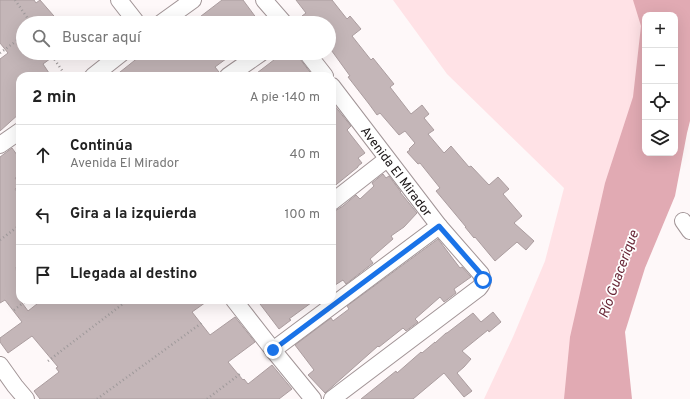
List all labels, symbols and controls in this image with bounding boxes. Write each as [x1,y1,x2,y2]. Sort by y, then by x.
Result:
map controls [642,12,678,156]
button: + [642,12,678,48]
search box [16,16,336,60]
icon: search [30,27,52,49]
text: Buscar aquí [62,29,141,48]
button: − [642,48,678,84]
button: locate [642,84,678,120]
text: 2 min [32,87,76,109]
text: A pie · 140 m [250,90,320,106]
button: layers [642,120,678,156]
street label: Avenida El Mirador [356,124,435,221]
text: Continúa [70,137,132,156]
icon: ahead [32,144,54,166]
text: 40 m [290,147,320,163]
text: Avenida El Mirador [70,156,179,172]
icon: left [32,204,54,226]
text: Gira a la izquierda [70,205,197,224]
text: 100 m [284,207,320,223]
water label: Río Guacerique [596,228,643,321]
icon: arrive [32,264,54,286]
text: Llegada al destino [70,265,197,284]
route start [474,271,492,289]
route end [264,341,282,359]

